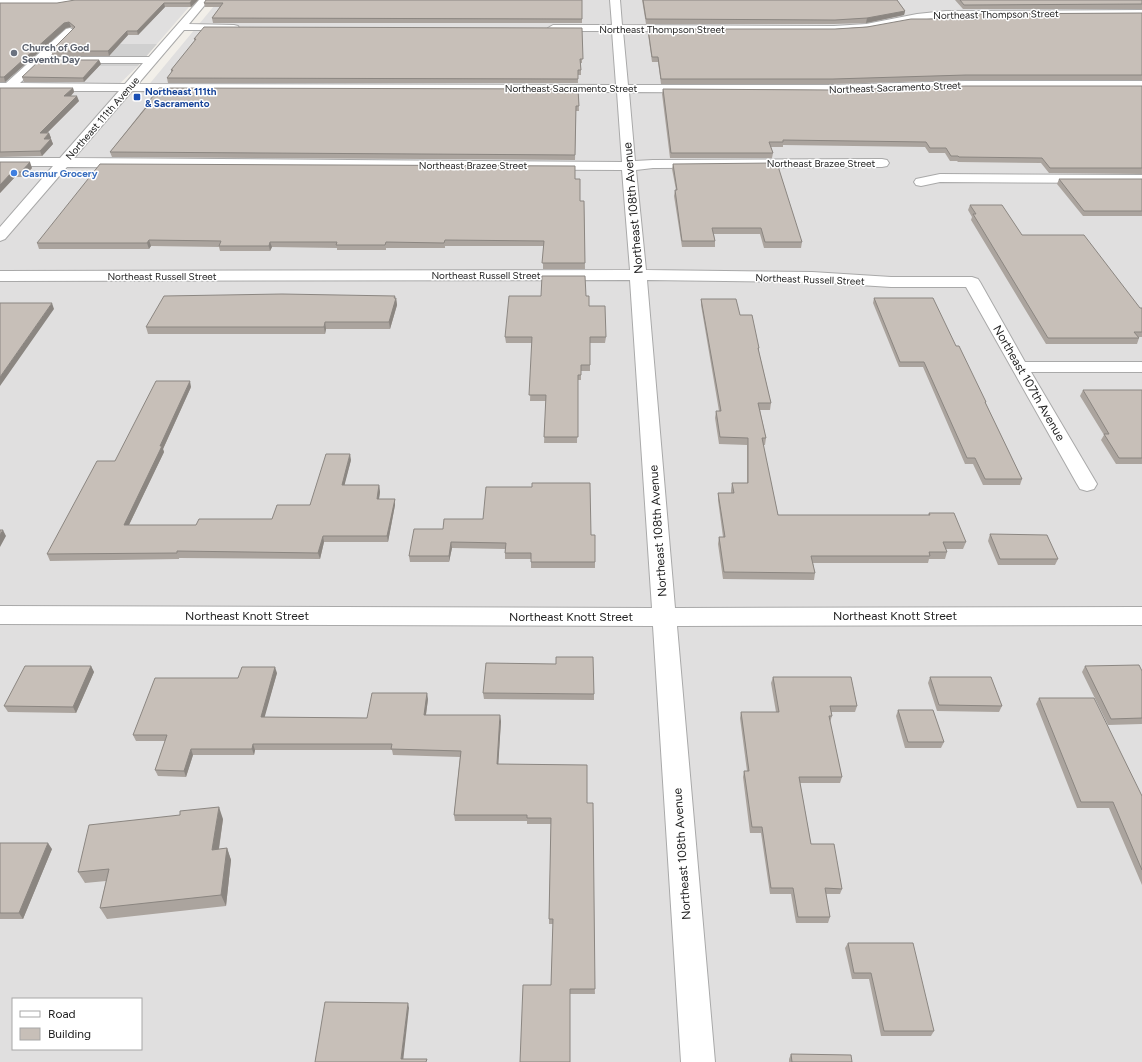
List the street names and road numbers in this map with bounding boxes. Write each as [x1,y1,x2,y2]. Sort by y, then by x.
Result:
street label: Northeast Thompson Street [933,7,1059,22]
street label: Northeast Thompson Street [599,23,725,36]
street label: Northeast 111th Avenue [63,74,142,163]
street label: Northeast Sacramento Street [829,79,962,96]
street label: Northeast Sacramento Street [505,82,637,95]
street label: Northeast 108th Avenue [620,141,646,274]
street label: Northeast Brazee Street [767,157,876,170]
street label: Northeast Brazee Street [419,159,528,172]
street label: Northeast Russell Street [431,269,541,282]
street label: Northeast Russell Street [107,270,217,283]
street label: Northeast Russell Street [755,271,865,288]
street label: Northeast 107th Avenue [990,323,1068,444]
street label: Northeast 108th Avenue [646,464,670,597]
street label: Northeast Knott Street [185,609,309,623]
street label: Northeast Knott Street [833,609,957,623]
street label: Northeast Knott Street [509,610,633,624]
street label: Northeast 108th Avenue [670,787,694,920]

